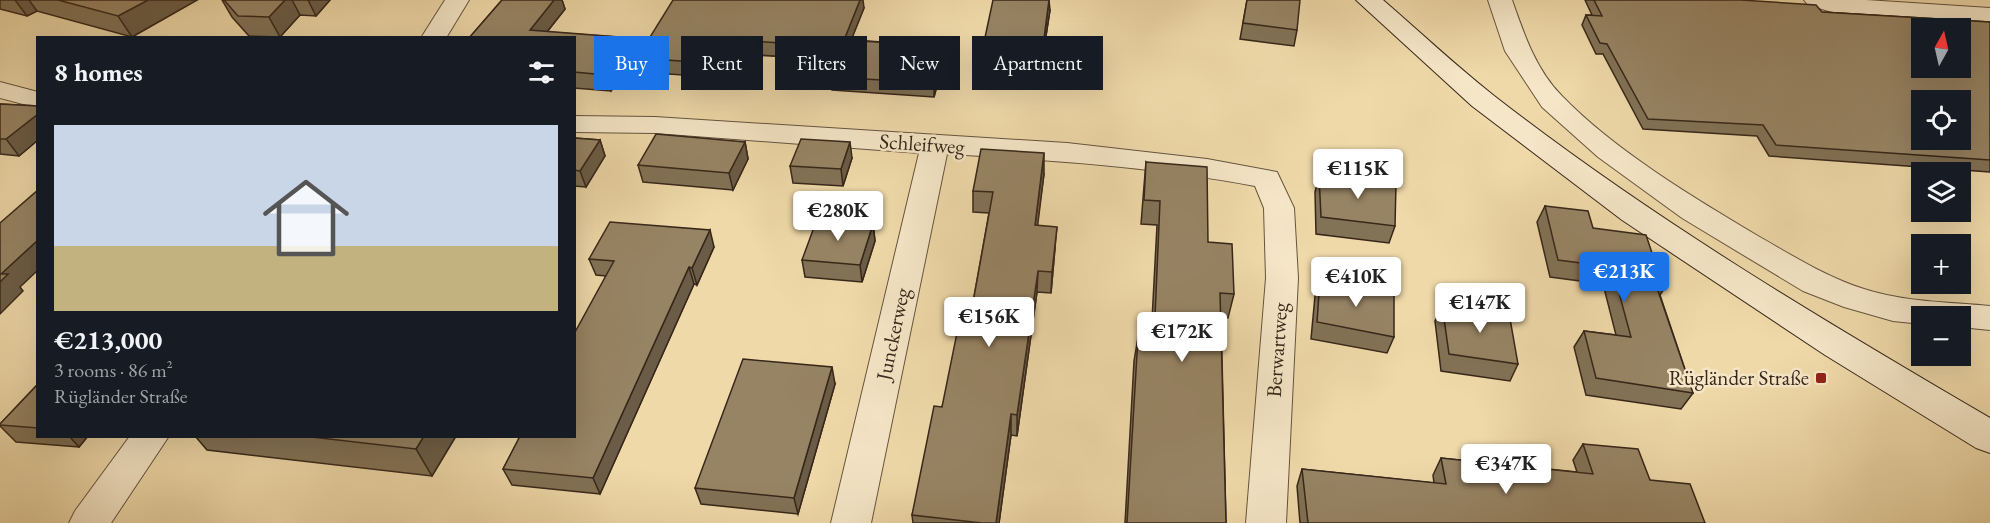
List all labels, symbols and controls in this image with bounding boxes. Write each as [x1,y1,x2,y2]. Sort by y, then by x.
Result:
north arrow [1911,18,1971,78]
map controls [1911,18,1971,366]
chip: Buy [594,36,669,90]
chip: Rent [681,36,763,90]
chip: Filters [775,36,867,90]
chip: New [879,36,960,90]
chip: Apartment [972,36,1103,90]
text: 8 homes [54,55,143,89]
icon: filters [525,56,558,89]
button: locate [1911,90,1971,150]
street label: Schleifweg [879,127,966,160]
pin: €115K [1316,149,1400,200]
text: €115K [1327,155,1389,181]
button: layers [1911,162,1971,222]
icon: home [252,164,360,272]
pin: €280K [796,191,880,242]
text: €280K [807,197,869,223]
button: + [1911,234,1971,294]
pin: €213K [1582,252,1666,303]
pin: €410K [1314,257,1398,308]
text: €213K [1593,258,1655,284]
text: €410K [1325,263,1387,289]
pin: €147K [1438,283,1522,334]
street label: Junckerweg [869,284,916,385]
text: €147K [1449,289,1511,315]
pin: €156K [947,297,1031,348]
street label: Berwartweg [1260,301,1293,398]
text: €156K [958,303,1020,329]
button: − [1911,306,1971,366]
pin: €172K [1140,312,1224,363]
text: €172K [1151,318,1213,344]
text: €213,000 [54,323,162,357]
text: 3 rooms · 86 m² [54,357,173,383]
place label: Rügländer Straße [1669,364,1809,391]
marker: Rügländer Straße [1814,371,1828,385]
text: Rügländer Straße [54,383,188,409]
pin: €347K [1464,444,1548,495]
text: €347K [1475,450,1537,476]

